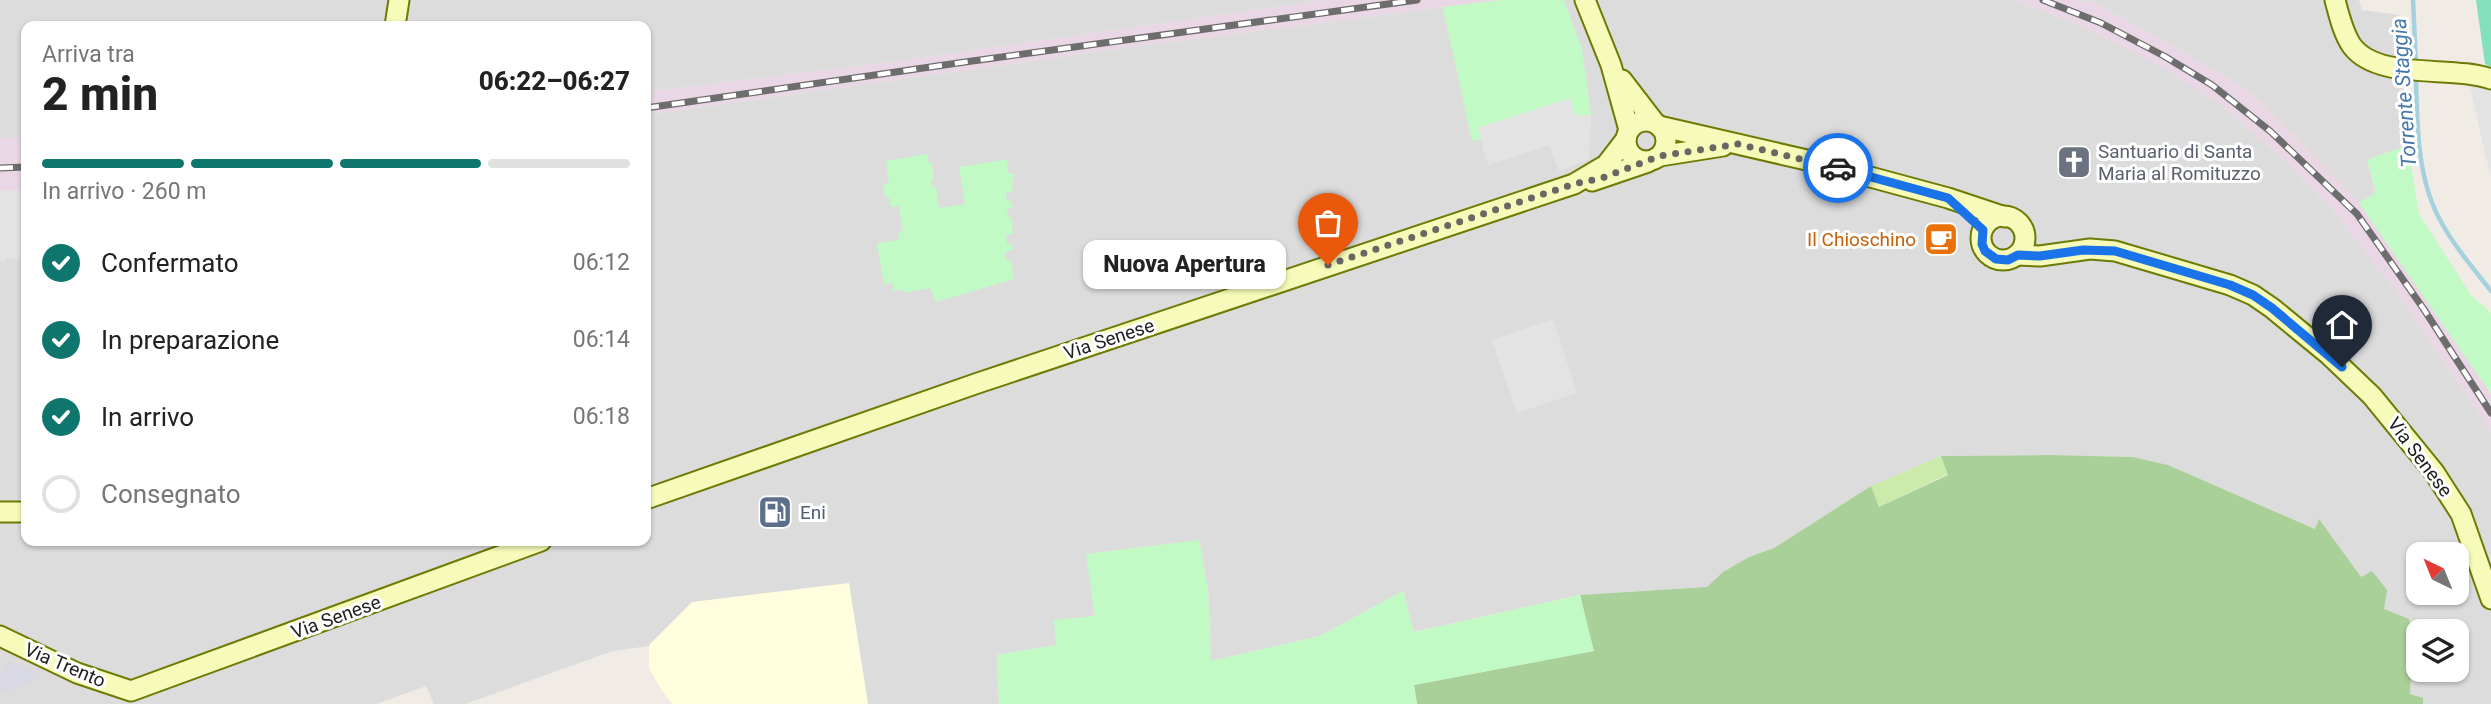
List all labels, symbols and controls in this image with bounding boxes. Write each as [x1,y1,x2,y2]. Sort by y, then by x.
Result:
water label: Torrente Staggia [2387,17,2421,169]
text: Arriva tra [42,41,135,68]
text: 06:22–06:27 [479,66,630,96]
text: 2 min [42,67,158,121]
courier [1803,133,1873,203]
place label: Santuario di Santa Maria al Romituzzo [2098,140,2261,185]
church icon: Santuario di Santa Maria al Romituzzo [2055,143,2093,181]
icon: car [1819,149,1857,187]
text: In arrivo · 260 m [42,178,207,205]
pin [1298,193,1358,265]
icon: bag [1309,204,1347,242]
cafe icon: Il Chioschino [1922,220,1960,258]
place label: Il Chioschino [1807,228,1916,251]
callout: Nuova Apertura [1083,240,1286,290]
icon: check [42,244,80,282]
text: Confermato [101,248,238,278]
text: 06:12 [573,249,630,276]
text: Nuova Apertura [1103,251,1266,278]
pin [2312,295,2372,367]
icon: home [2323,306,2361,344]
street label: Via Senese [1061,314,1157,364]
icon: check [42,321,80,359]
text: In preparazione [101,325,279,355]
text: 06:14 [573,326,630,353]
icon: check [42,398,80,436]
text: In arrivo [101,402,194,432]
text: 06:18 [573,403,630,430]
street label: Via Senese [2383,413,2457,501]
text: Consegnato [101,479,241,509]
fuel station icon: Eni [756,493,794,531]
place label: Eni [800,501,826,524]
north arrow [2406,542,2469,606]
map controls [2406,542,2469,682]
street label: Via Senese [288,590,384,644]
button: layers [2406,619,2469,682]
street label: Via Trento [21,638,109,692]

